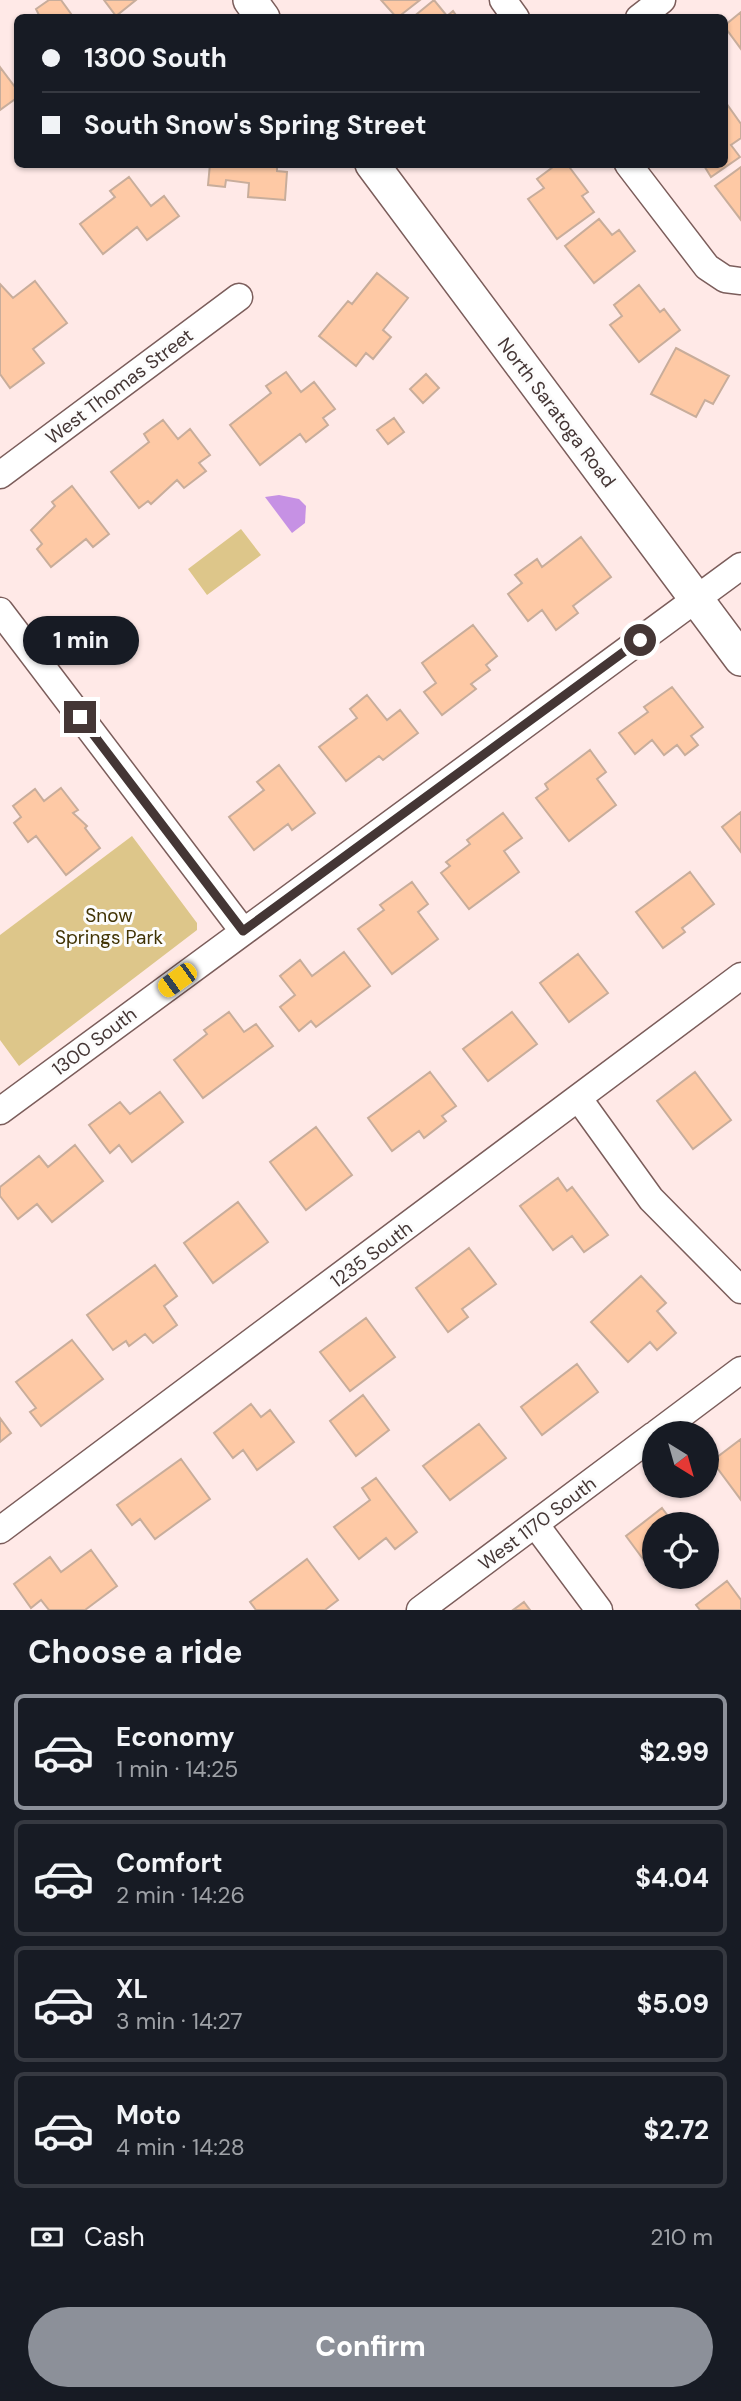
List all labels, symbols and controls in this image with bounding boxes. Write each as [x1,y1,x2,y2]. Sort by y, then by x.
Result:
text: 1300 South [84,41,227,75]
text: South Snow's Spring Street [84,108,426,142]
street label: West Thomas Street [41,323,198,450]
street label: North Saratoga Road [492,332,621,492]
callout: 1 min [22,616,138,664]
route start [624,624,656,656]
text: 1 min [53,625,109,655]
route end [64,701,96,733]
park label: Snow Springs Park [55,903,163,950]
car [154,959,201,1001]
street label: 1300 South [47,1001,142,1081]
street label: 1235 South [325,1215,417,1293]
north arrow [642,1421,719,1498]
map controls [642,1421,719,1589]
street label: West 1170 South [473,1471,601,1576]
button: locate [642,1512,719,1589]
text: Choose a ride [28,1631,243,1673]
text: Economy [116,1720,234,1754]
icon: car [32,1721,95,1784]
text: $2.99 [639,1735,709,1769]
text: 1 min · 14:25 [116,1754,238,1784]
text: Comfort [116,1846,222,1880]
icon: car [32,1847,95,1910]
text: $4.04 [635,1861,709,1895]
text: 2 min · 14:26 [116,1880,245,1910]
text: XL [116,1972,148,2006]
icon: car [32,1973,95,2036]
text: $5.09 [637,1987,709,2021]
text: 3 min · 14:27 [116,2006,243,2036]
text: Moto [116,2098,181,2132]
icon: car [32,2099,95,2162]
text: $2.72 [644,2113,709,2147]
text: 4 min · 14:28 [116,2132,245,2162]
icon: cash [28,2218,66,2256]
text: Cash [84,2220,145,2254]
text: 210 m [650,2222,713,2252]
button: Confirm [28,2307,713,2387]

